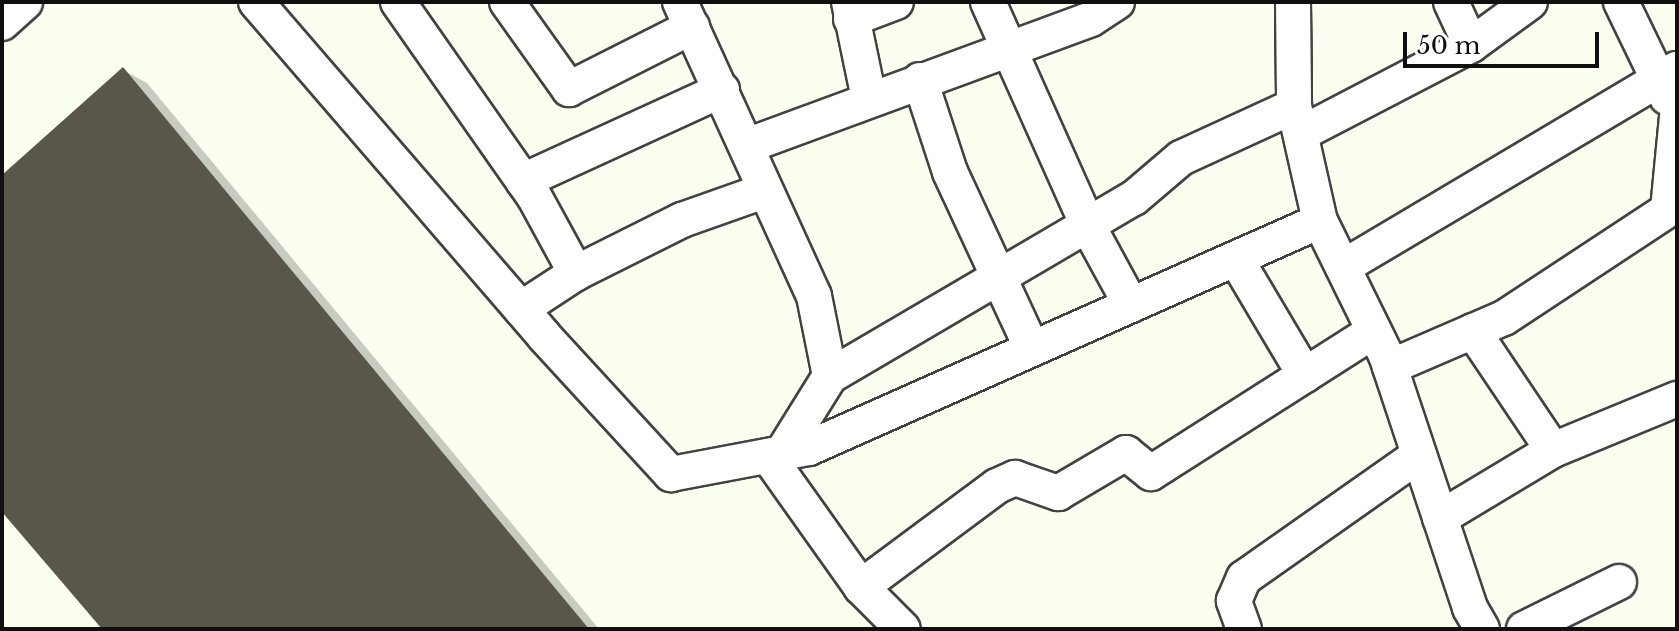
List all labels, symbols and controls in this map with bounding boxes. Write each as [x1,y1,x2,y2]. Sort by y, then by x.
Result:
scale bar [1407,16,1603,66]
text: 50 m [1417,31,1480,60]

